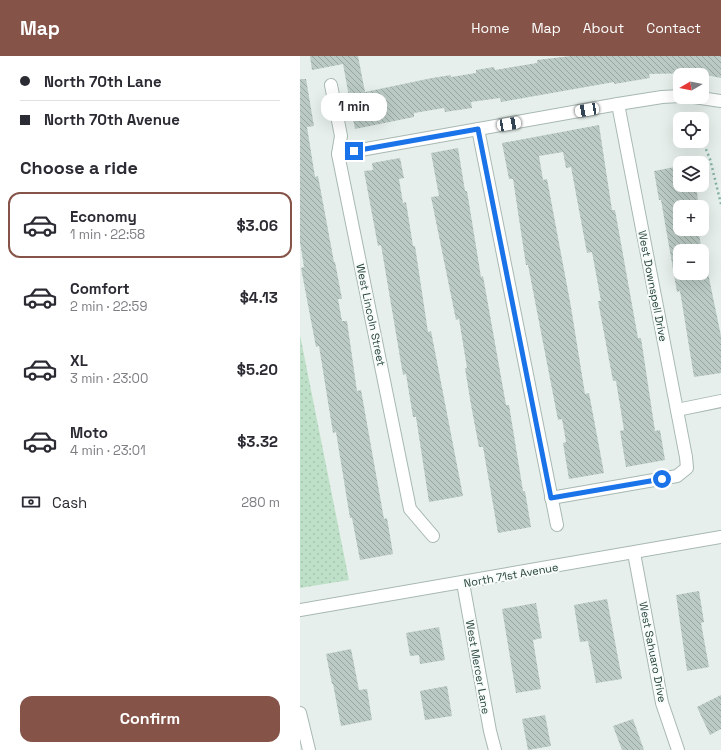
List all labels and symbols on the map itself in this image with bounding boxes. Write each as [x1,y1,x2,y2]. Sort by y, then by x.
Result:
north arrow [673,68,709,104]
callout: 1 min [321,93,387,121]
car [574,102,600,118]
car [496,116,522,132]
route end [345,142,363,160]
street label: West Downspell Drive [635,229,671,343]
street label: West Lincoln Street [353,263,389,367]
route start [653,470,671,488]
street label: North 71st Avenue [463,560,559,590]
street label: West Sahuaro Drive [636,600,670,704]
street label: West Mercer Lane [463,619,493,715]

